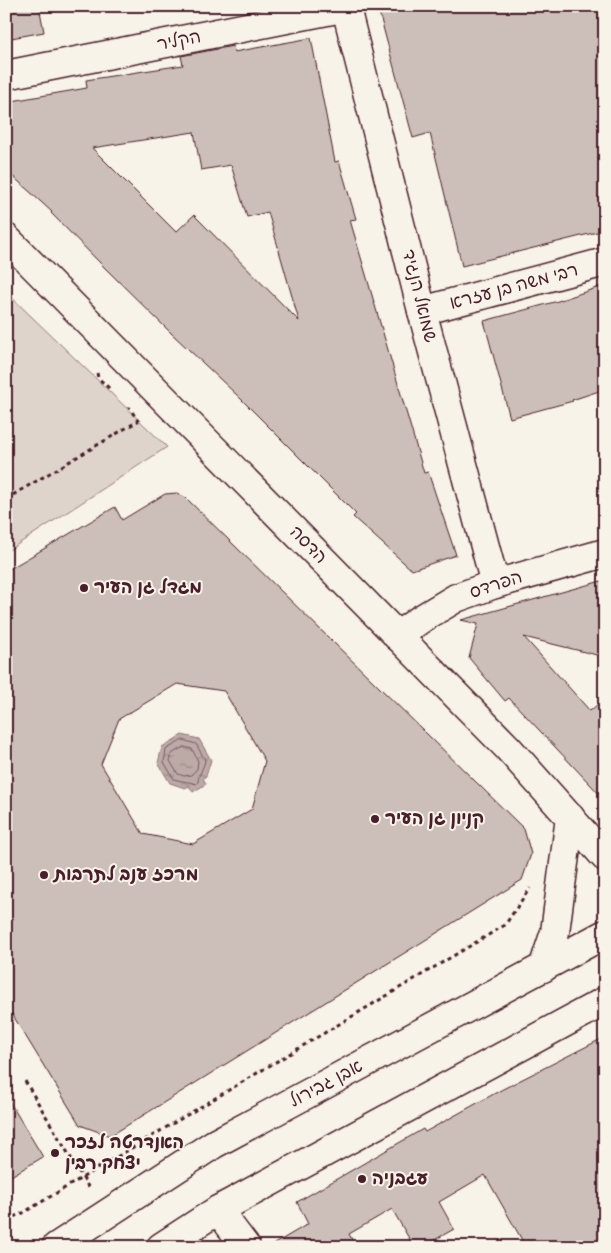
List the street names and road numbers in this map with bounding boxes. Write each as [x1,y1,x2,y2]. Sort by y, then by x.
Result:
street label: הקליר [155,25,203,57]
street label: שמואל הנגיד [396,247,442,345]
street label: רבי משה בן עזרא [447,258,581,316]
street label: הדסה [284,521,332,569]
street label: הפרדס [466,565,526,605]
street label: אבן גבירול [285,1055,367,1113]

